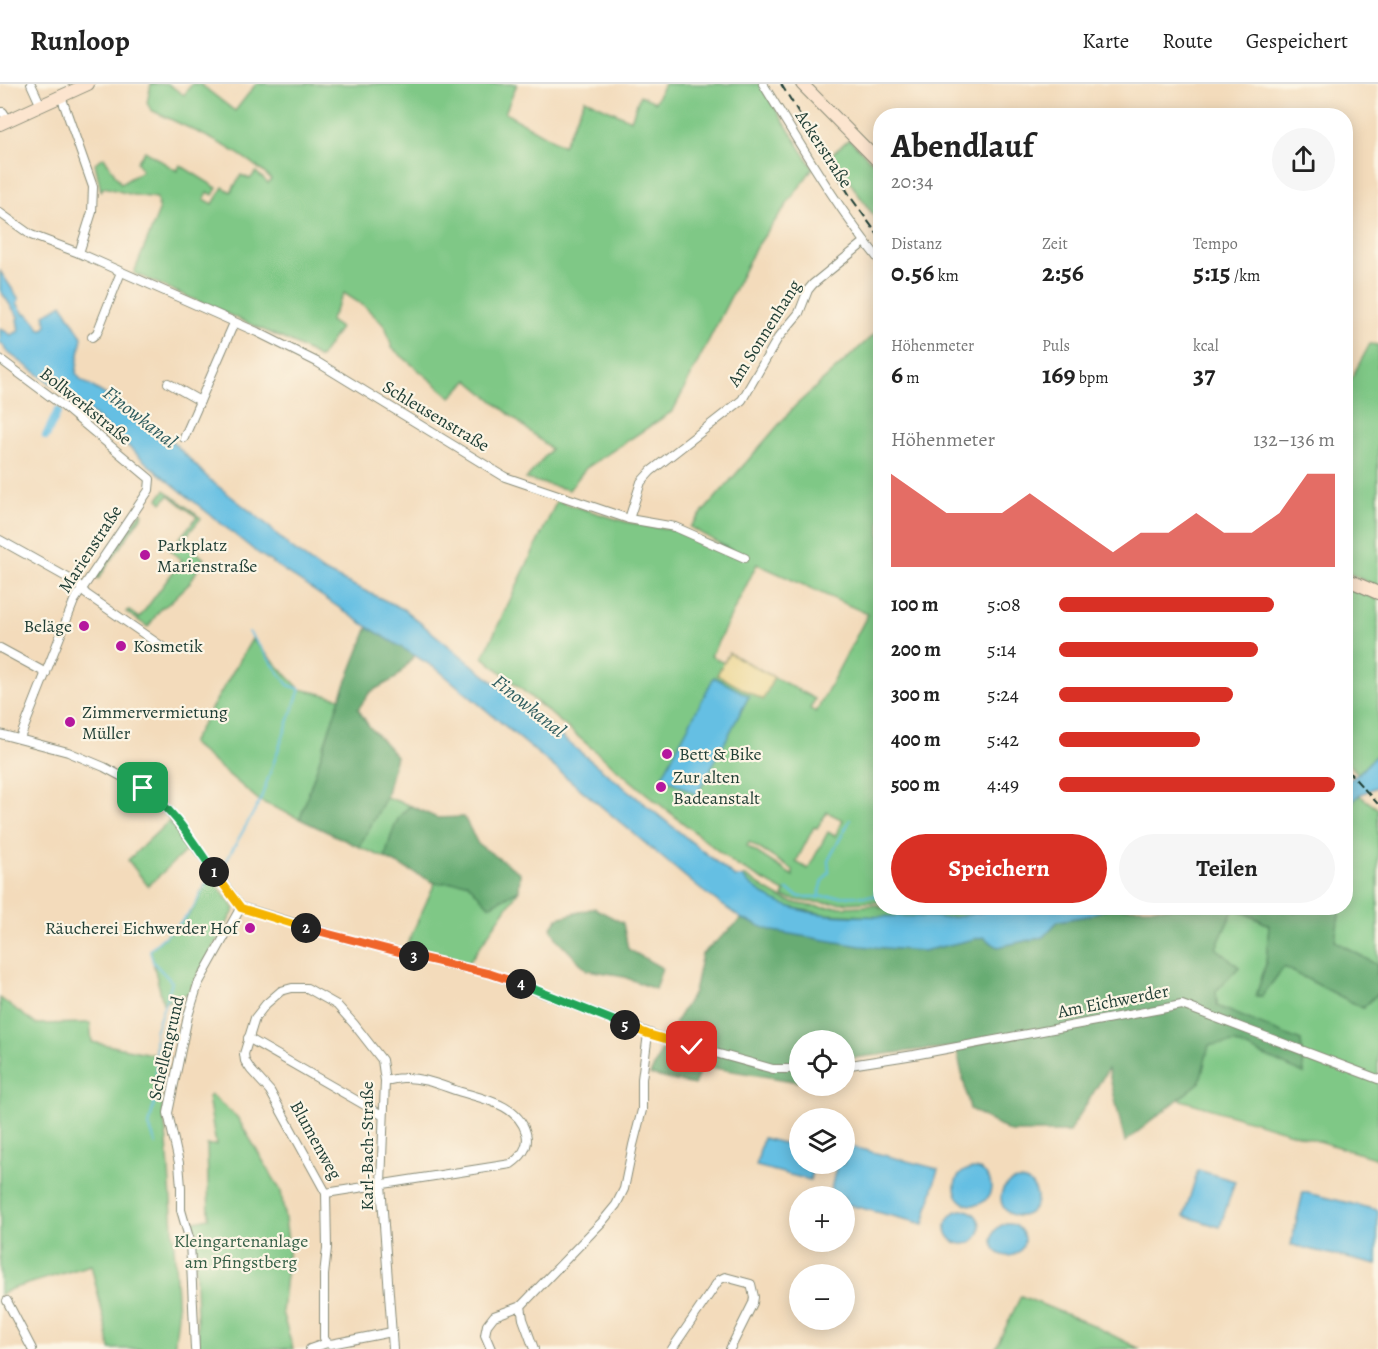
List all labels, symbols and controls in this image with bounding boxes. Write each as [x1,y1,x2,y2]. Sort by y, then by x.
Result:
text: Runloop [30,22,130,60]
text: Karte [1082,27,1129,55]
text: Route [1162,27,1213,55]
text: Gespeichert [1246,27,1348,55]
street label: Ackerstraße [789,105,858,193]
text: Abendlauf [891,123,1034,168]
button: share [1272,128,1335,191]
text: 20:34 [891,168,933,195]
text: Distanz [891,233,942,255]
text: Zeit [1042,233,1068,255]
text: Tempo [1193,233,1238,255]
text: 0.56 [891,255,934,290]
text: 2:56 [1042,255,1084,290]
text: 5:15 [1193,255,1231,290]
text: km [934,265,959,287]
text: /km [1231,265,1260,287]
street label: Am Sonnenhang [721,275,806,392]
text: Höhenmeter [891,335,974,357]
text: Puls [1042,335,1070,357]
text: kcal [1193,335,1219,357]
text: 6 [891,357,903,392]
text: 169 [1042,357,1076,392]
text: 37 [1193,357,1215,392]
street label: Bollwerkstraße [35,362,137,450]
text: m [903,367,920,389]
text: bpm [1076,367,1109,389]
street label: Schleusenstraße [378,375,494,457]
water label: Finowkanal [97,380,183,454]
text: Höhenmeter [891,426,995,453]
text: 132–136 m [1253,426,1335,453]
street label: Marienstraße [53,500,127,598]
place label: Parkplatz Marienstraße [157,533,257,578]
marker: Parkplatz Marienstraße [138,548,152,562]
text: 100 m [891,591,939,618]
text: 5:08 [987,591,1021,618]
place label: Beläge [24,614,72,638]
marker: Beläge [77,619,91,633]
place label: Kosmetik [133,634,203,658]
text: 200 m [891,636,941,663]
text: 5:14 [987,636,1016,663]
marker: Kosmetik [114,639,128,653]
water label: Finowkanal [487,668,571,744]
text: 300 m [891,681,940,708]
text: 5:24 [987,681,1019,708]
place label: Zimmervermietung Müller [82,700,228,745]
marker: Zimmervermietung Müller [63,715,77,729]
text: 400 m [891,726,941,753]
text: 5:42 [987,726,1019,753]
place label: Bett & Bike [679,742,762,766]
marker: Bett & Bike [660,747,674,761]
pin [117,762,168,813]
place label: Zur alten Badeanstalt [673,765,760,810]
icon: arrive [126,771,159,804]
text: 500 m [891,771,940,798]
text: 4:49 [987,771,1019,798]
marker: Zur alten Badeanstalt [654,780,668,794]
button: Speichern [891,834,1107,903]
button: Teilen [1119,834,1335,903]
pin: 1 [199,857,229,887]
text: 1 [211,861,217,883]
pin: 2 [291,913,321,943]
place label: Räucherei Eichwerder Hof [45,916,241,940]
text: 2 [302,917,310,939]
marker: Räucherei Eichwerder Hof [243,921,257,935]
pin: 3 [399,941,429,971]
text: 3 [411,945,417,967]
pin: 4 [506,969,536,999]
text: 4 [517,973,525,995]
street label: Am Eichwerder [1054,978,1171,1024]
street label: Schellengrund [142,993,190,1103]
pin: 5 [610,1010,640,1040]
text: 5 [622,1014,628,1036]
pin [666,1021,717,1072]
icon: check [675,1030,708,1063]
map controls [789,1030,855,1330]
button: locate [789,1030,855,1096]
street label: Karl-Bach-Straße [355,1081,379,1211]
street label: Blumenweg [284,1096,348,1184]
button: layers [789,1108,855,1174]
button: + [789,1186,855,1252]
park label: Kleingartenanlage am Pfingstberg [174,1229,308,1274]
button: − [789,1264,855,1330]

